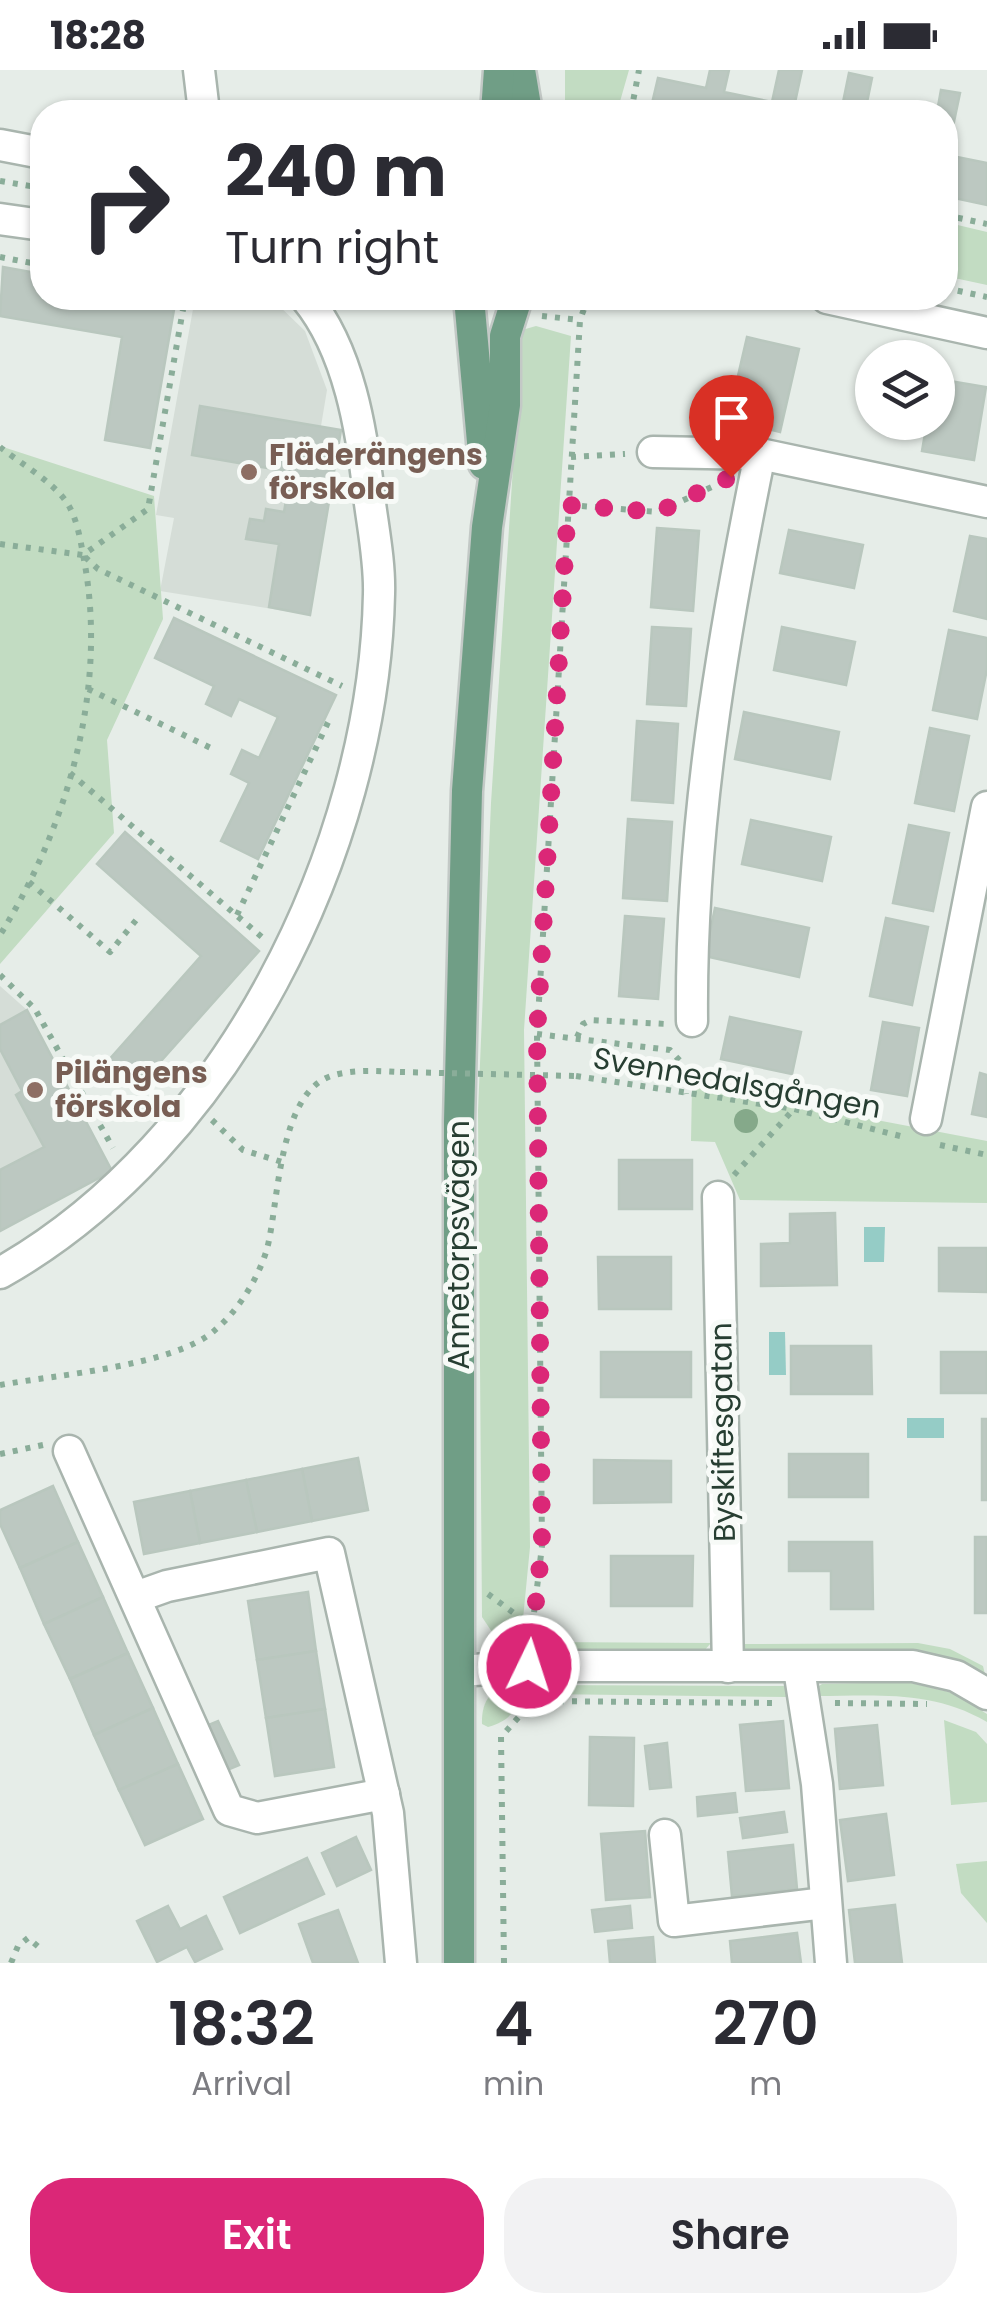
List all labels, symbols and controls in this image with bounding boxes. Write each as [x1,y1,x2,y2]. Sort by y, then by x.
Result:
text: 18:28 [50,9,146,62]
text: 240 m [225,122,447,221]
icon: right [60,140,190,270]
text: Turn right [225,216,439,279]
map controls [855,340,955,440]
button: layers [855,340,955,440]
pin [689,375,774,478]
icon: arrive [704,390,759,445]
place label: Fläderängens förskola [269,433,483,510]
marker: Fläderängens förskola [238,461,260,483]
street label: Svennedalsgången [590,1036,884,1129]
place label: Pilängens förskola [55,1051,208,1128]
marker: Pilängens förskola [24,1079,46,1101]
street label: Annetorpsvägen [437,1120,480,1370]
street label: Byskiftesgatan [699,1322,746,1542]
position arrow [477,1614,581,1718]
text: 18:32 [168,1982,315,2066]
text: 4 [494,1982,534,2066]
text: 270 [713,1982,819,2066]
text: Arrival [191,2061,292,2106]
text: min [483,2061,544,2106]
text: m [749,2061,782,2106]
button: Exit [30,2178,484,2293]
button: Share [504,2178,957,2293]

